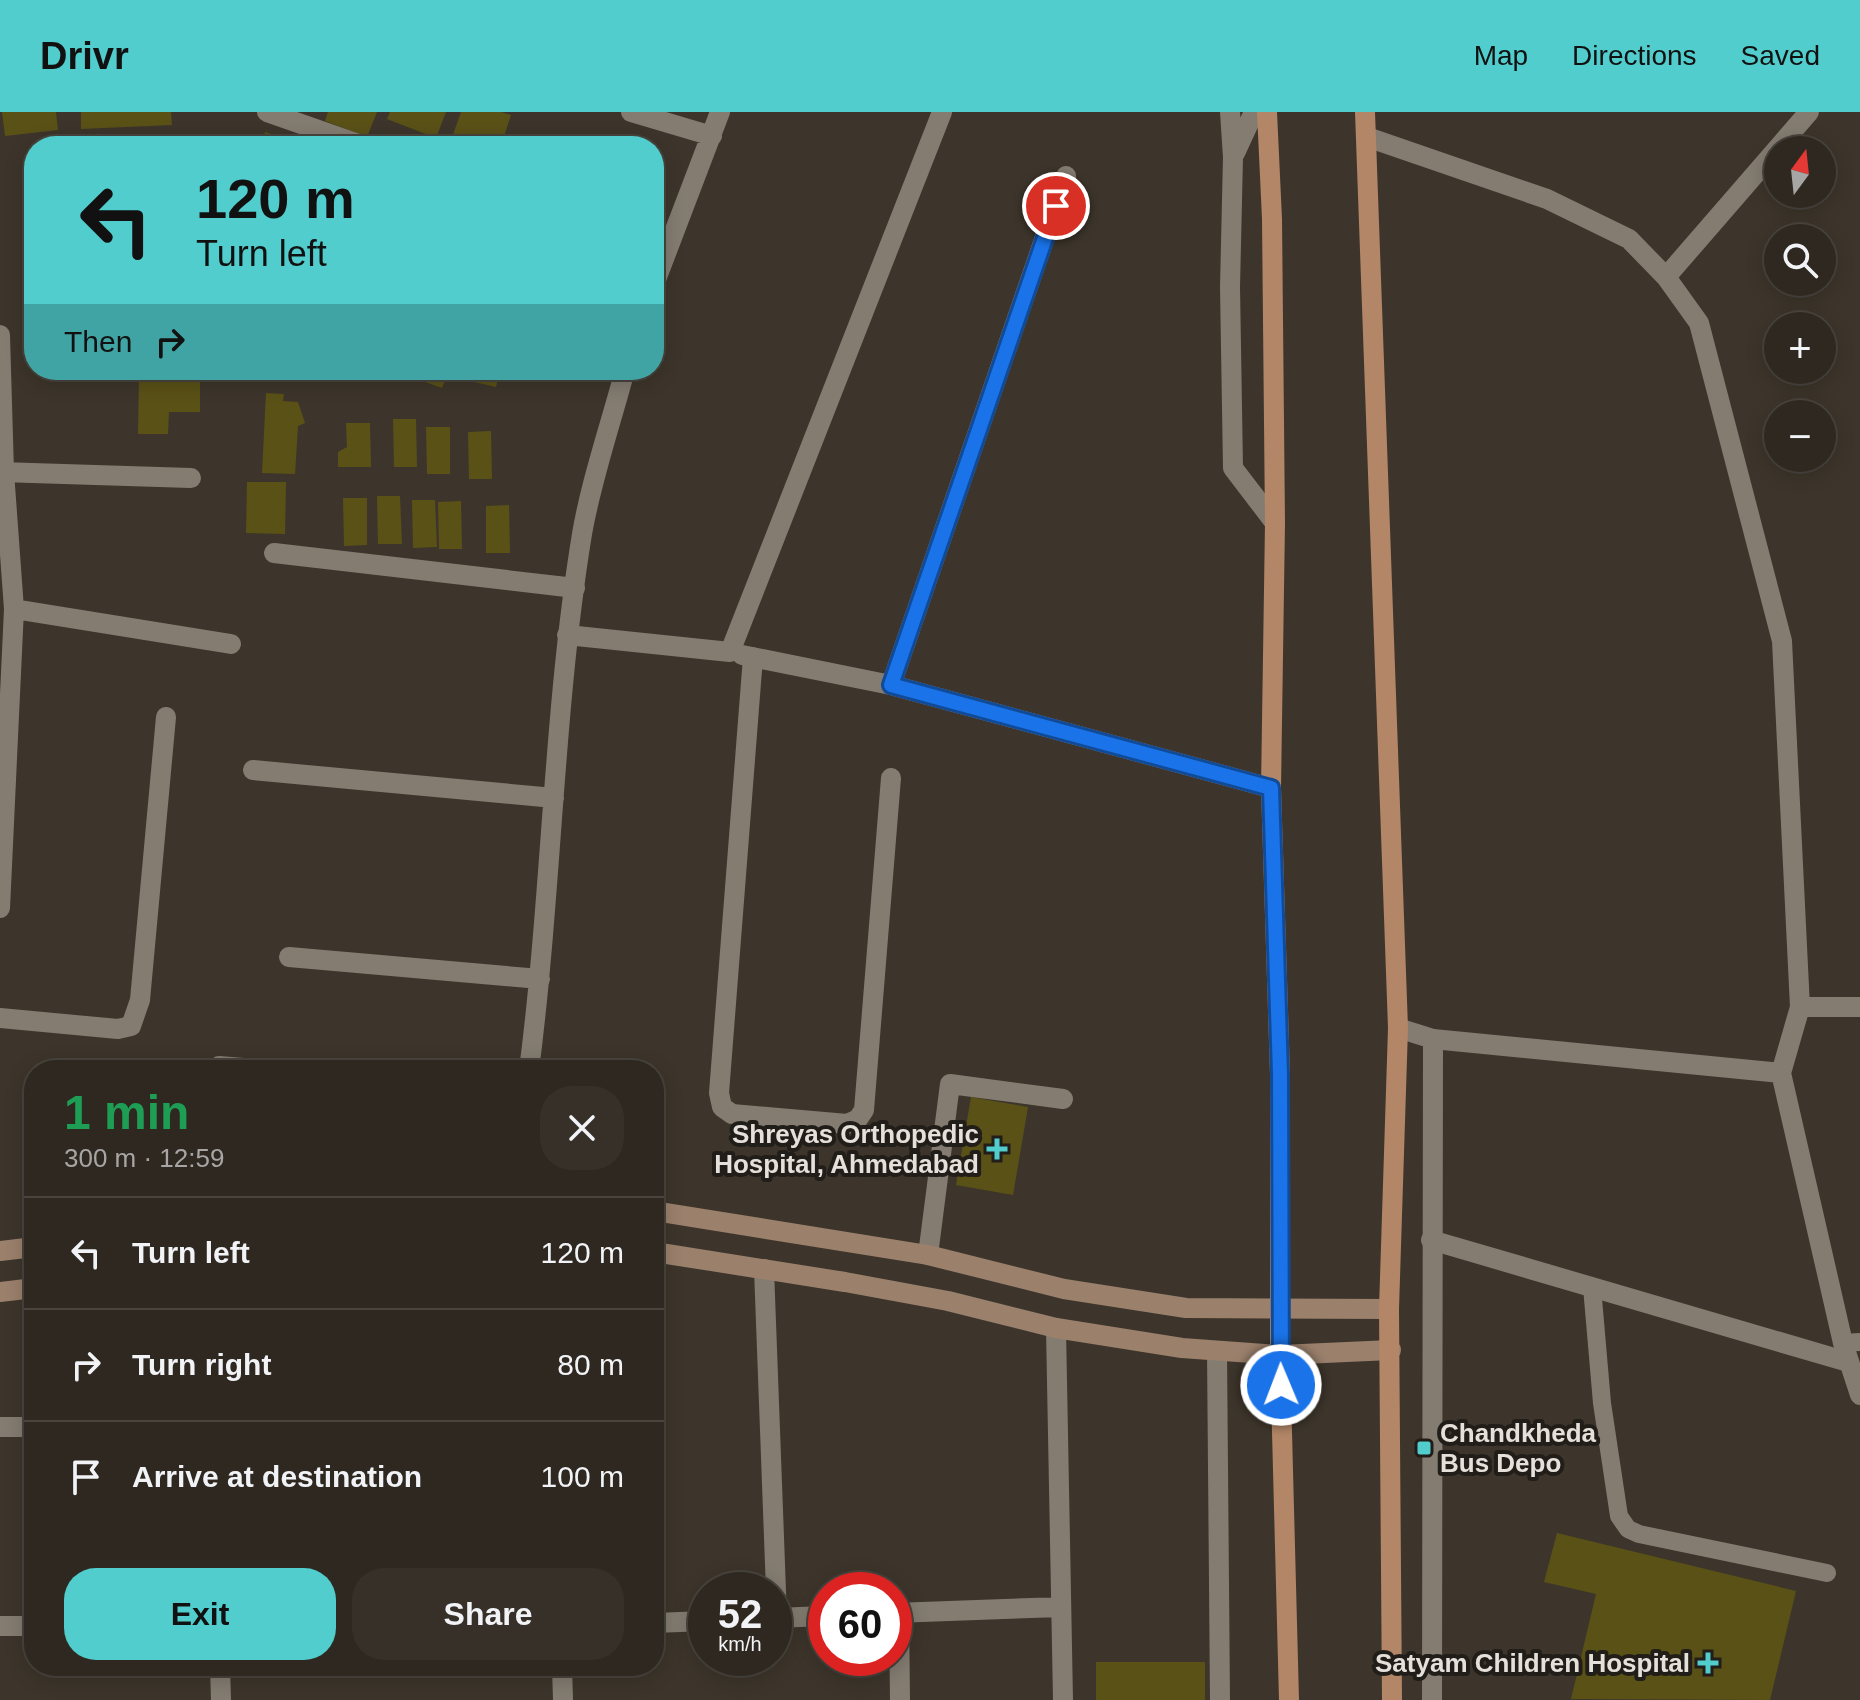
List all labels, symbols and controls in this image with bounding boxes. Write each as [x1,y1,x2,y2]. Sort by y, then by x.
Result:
text: Drivr [40,35,129,77]
text: Map [1474,40,1528,71]
text: Directions [1572,40,1697,71]
text: Saved [1741,40,1820,71]
north arrow [1764,136,1836,208]
map controls [1764,136,1836,472]
text: 120 m [196,167,355,230]
icon: left [64,168,168,272]
pin [1022,172,1090,240]
icon: arrive [1034,184,1078,228]
button: search [1764,224,1836,296]
text: Turn left [196,233,327,274]
button: + [1764,312,1836,384]
icon: right [148,320,192,364]
text: Then [64,325,132,358]
button: − [1764,400,1836,472]
text: 1 min [64,1086,189,1139]
button: close [540,1086,624,1170]
place label: Shreyas Orthopedic Hospital, Ahmedabad [714,1119,979,1179]
marker: Shreyas Orthopedic Hospital, Ahmedabad [986,1138,1008,1160]
text: 300 m · 12:59 [64,1143,224,1173]
icon: left [64,1231,108,1275]
text: Turn left [132,1236,250,1269]
text: 120 m [541,1236,624,1269]
icon: right [64,1343,108,1387]
position arrow [1239,1343,1323,1427]
text: Turn right [132,1348,271,1381]
text: 80 m [557,1348,624,1381]
place label: Chandkheda Bus Depo [1440,1418,1597,1478]
marker: Chandkheda Bus Depo [1415,1439,1433,1457]
icon: arrive [64,1455,108,1499]
text: Arrive at destination [132,1460,422,1493]
text: 100 m [541,1460,624,1493]
button: Exit [64,1568,336,1660]
button: Share [352,1568,624,1660]
speed limit sign: 60 [808,1572,912,1676]
text: 52 [718,1592,762,1636]
text: km/h [718,1633,762,1655]
place label: Satyam Children Hospital [1375,1648,1690,1678]
marker: Satyam Children Hospital [1697,1652,1719,1674]

